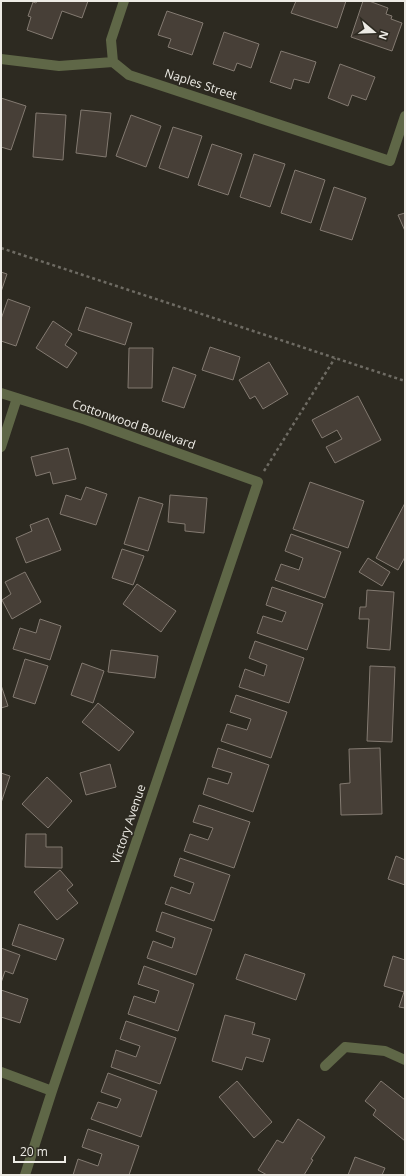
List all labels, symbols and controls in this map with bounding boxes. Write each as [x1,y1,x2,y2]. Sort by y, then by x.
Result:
north arrow [354,12,394,52]
text: N [375,29,392,42]
street label: Naples Street [163,64,239,104]
street label: Cottonwood Boulevard [70,395,198,453]
street label: Victory Avenue [106,782,150,866]
scale bar [14,1138,65,1164]
text: 20 m [20,1143,48,1160]

